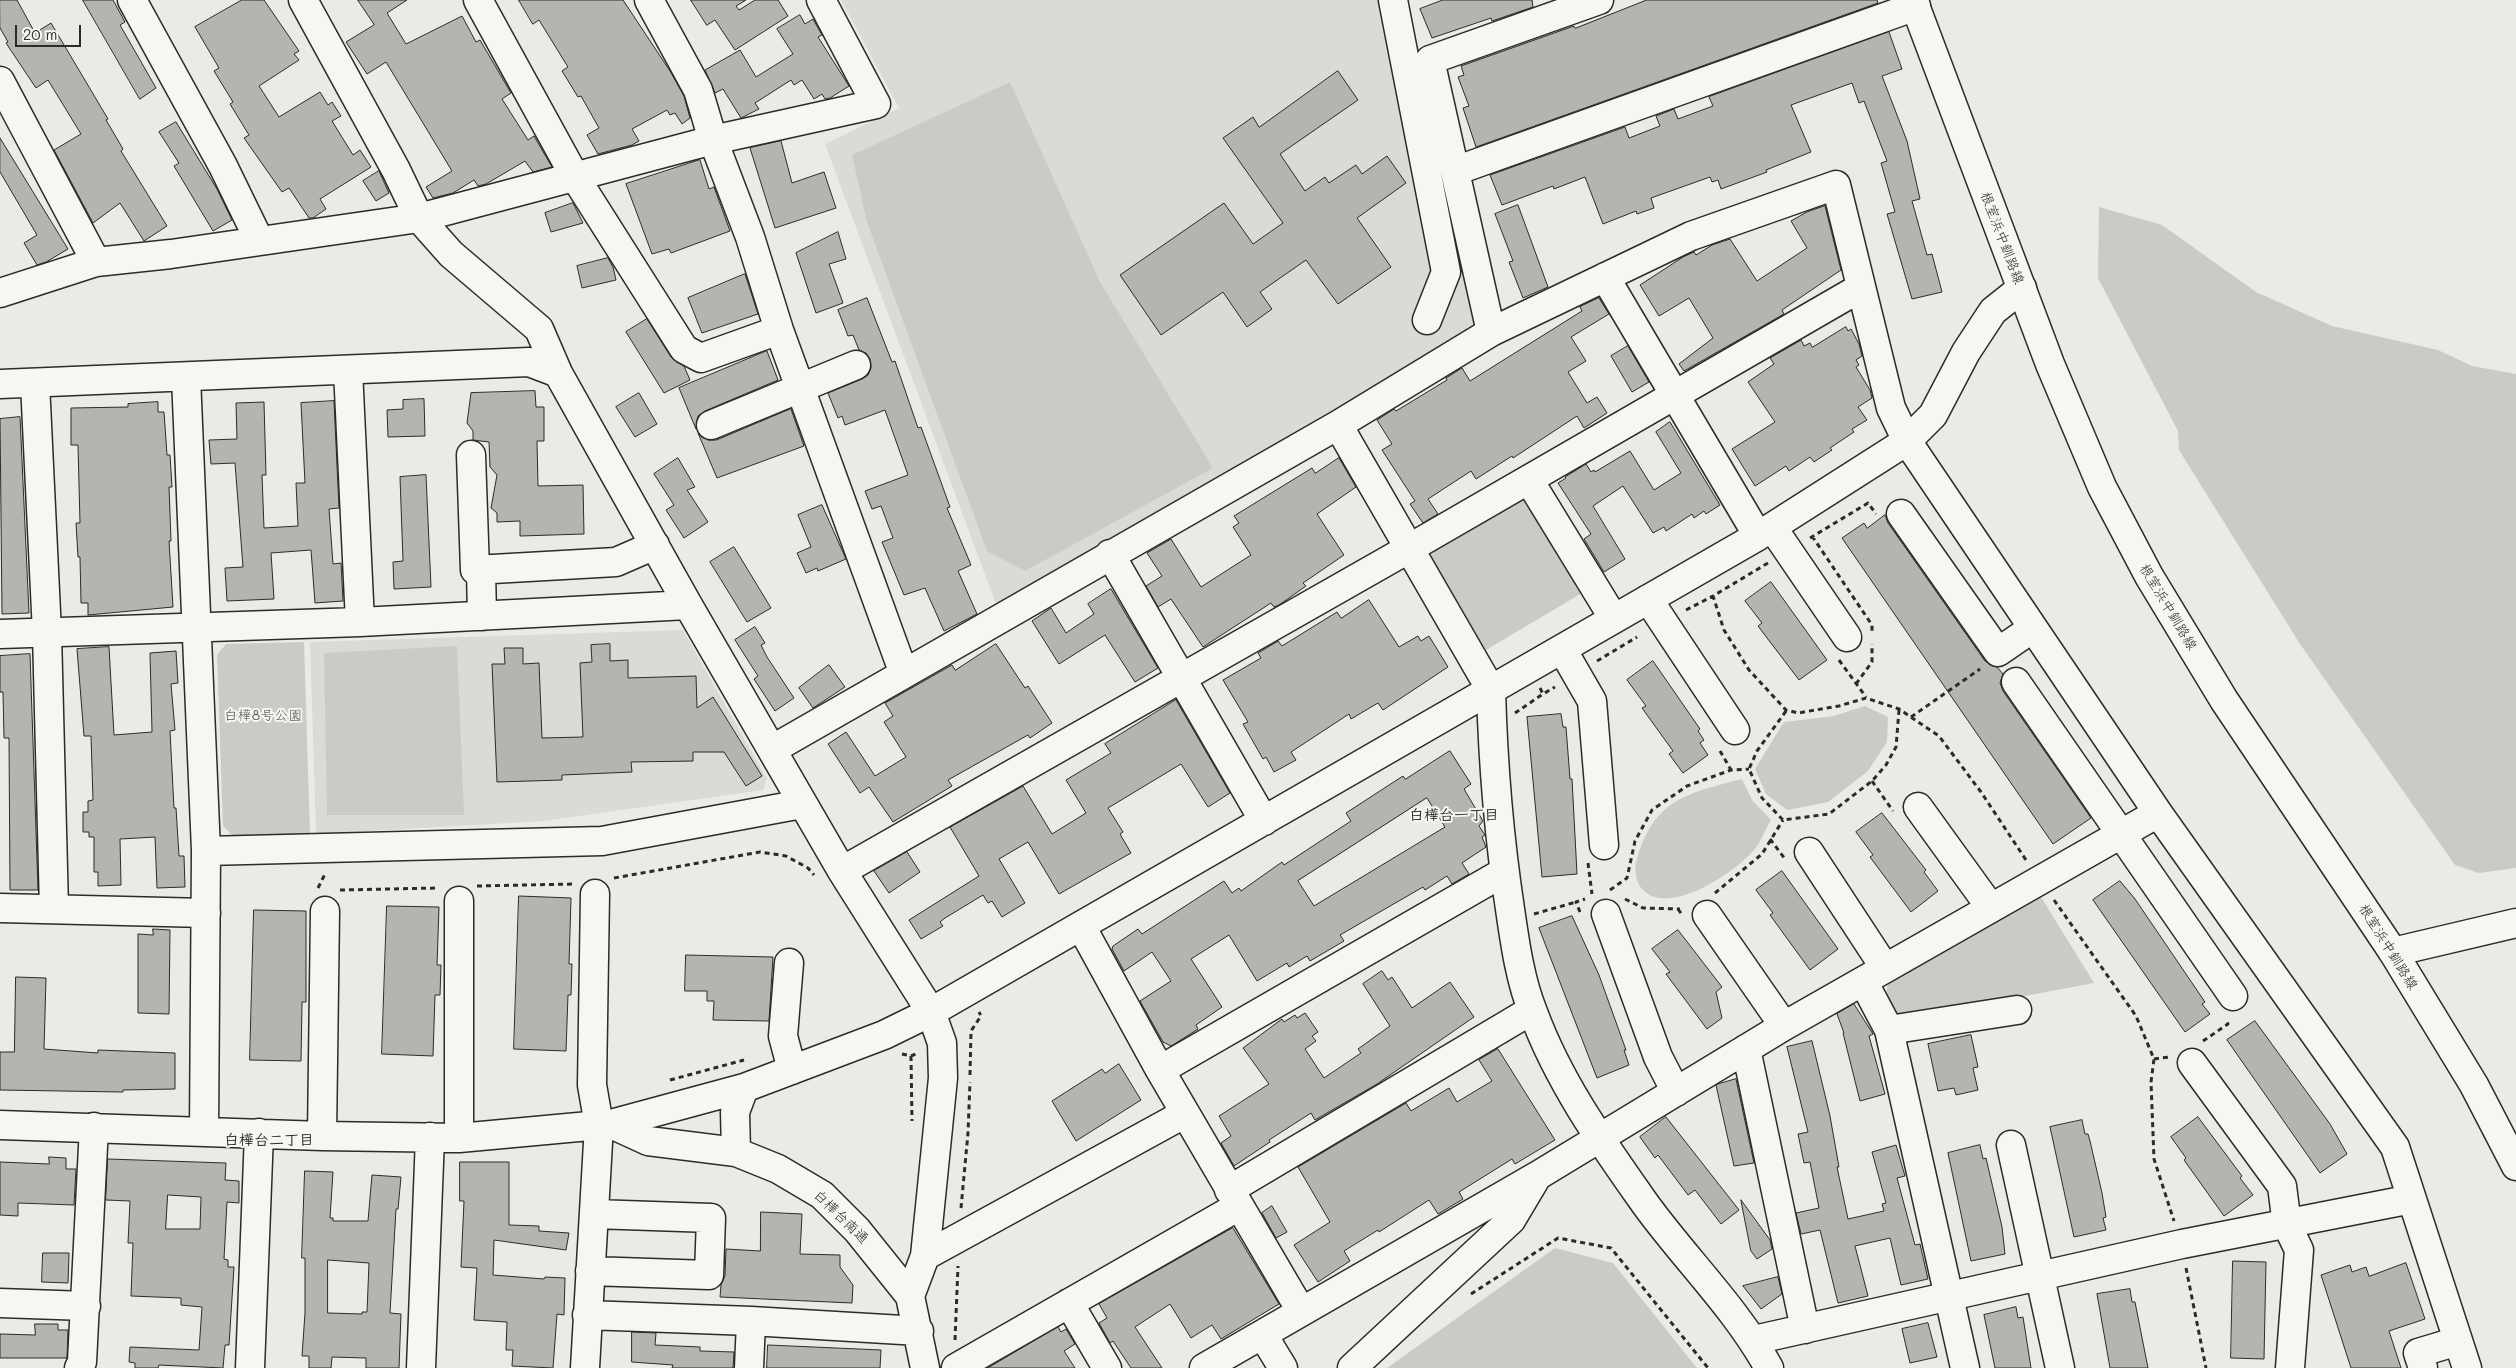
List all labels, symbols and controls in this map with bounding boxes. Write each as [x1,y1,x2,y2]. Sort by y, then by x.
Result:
scale bar [18,15,84,47]
text: 20 m [23,24,57,44]
street label: 根室浜中釧路線 [1977,189,2027,287]
street label: 根室浜中釧路線 [2136,561,2200,653]
park label: 白樺8号公園 [224,708,302,724]
district label: 白樺台一丁目 [1409,806,1499,824]
street label: 根室浜中釧路線 [2355,901,2421,993]
district label: 白樺台二丁目 [224,1131,314,1149]
street label: 白樺台南通 [810,1187,872,1247]

